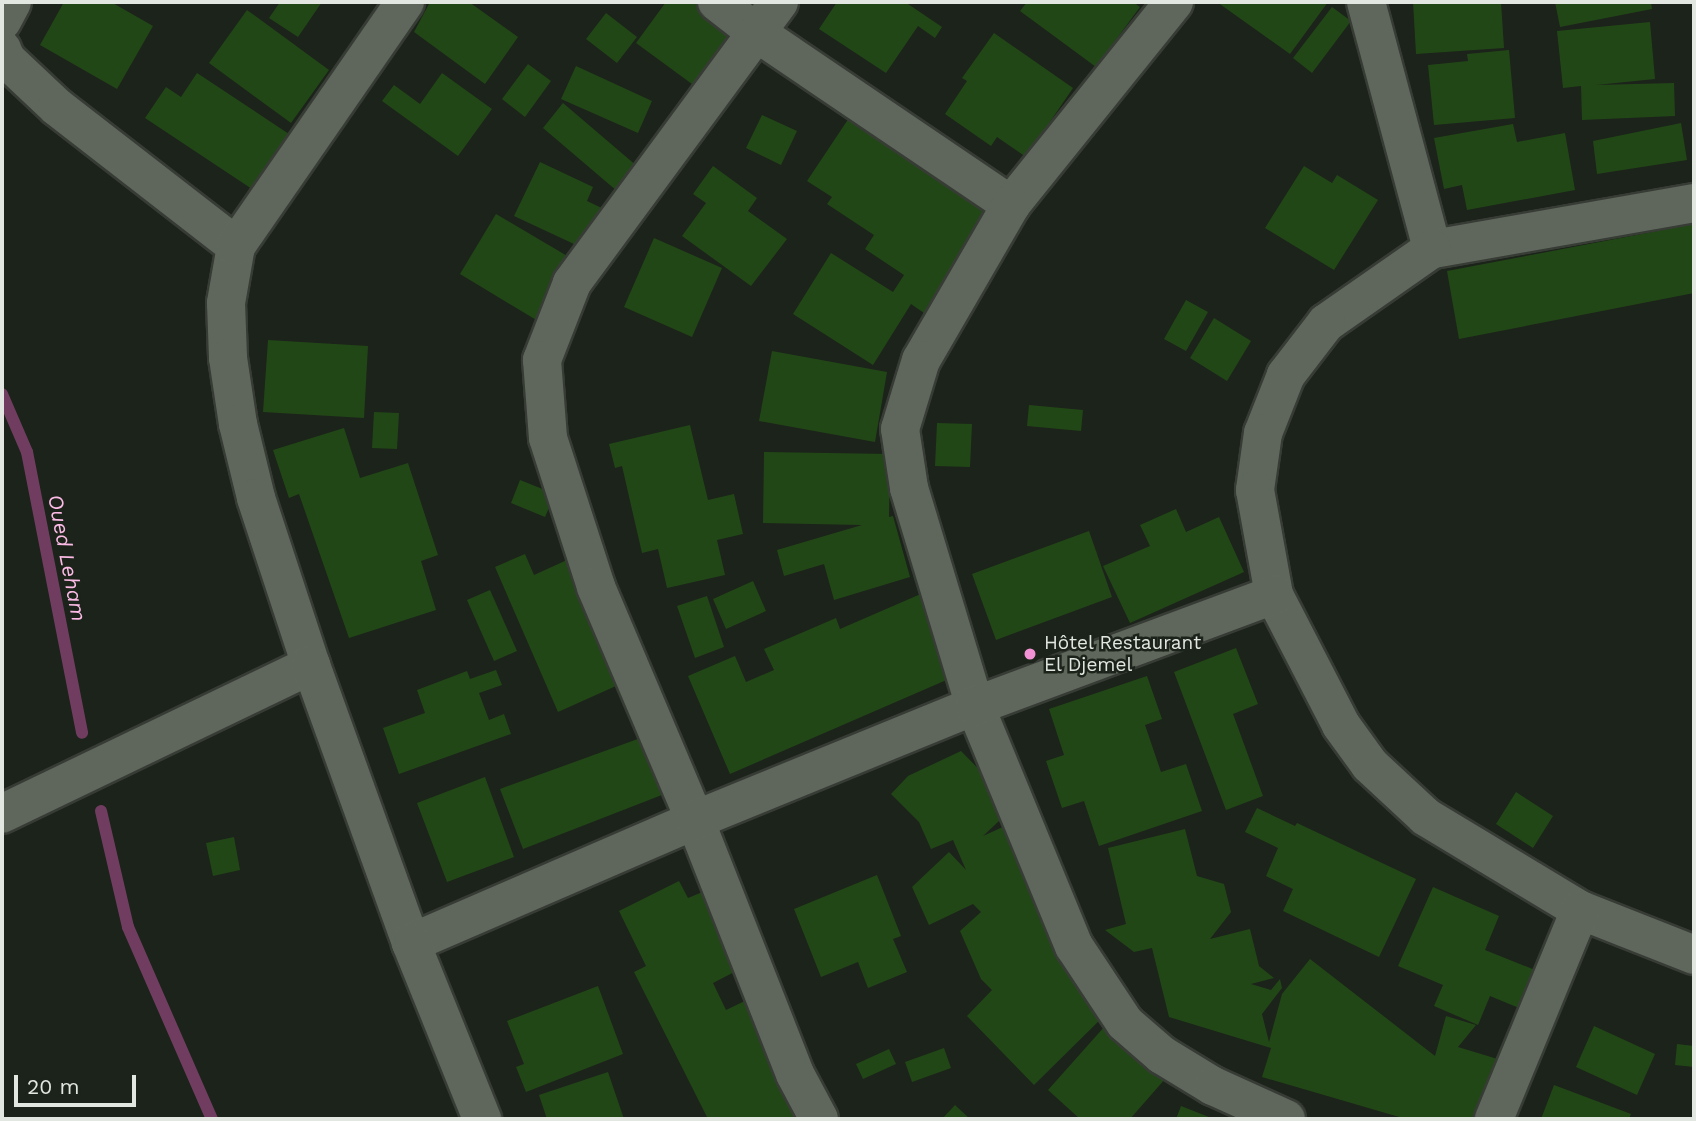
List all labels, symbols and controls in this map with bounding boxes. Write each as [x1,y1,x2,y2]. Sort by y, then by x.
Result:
water label: Oued Leham [42,492,92,624]
place label: Hôtel Restaurant El Djemel [1044,632,1202,676]
marker: Hôtel Restaurant El Djemel [1022,646,1038,662]
scale bar [18,1062,140,1106]
text: 20 m [27,1074,79,1099]

